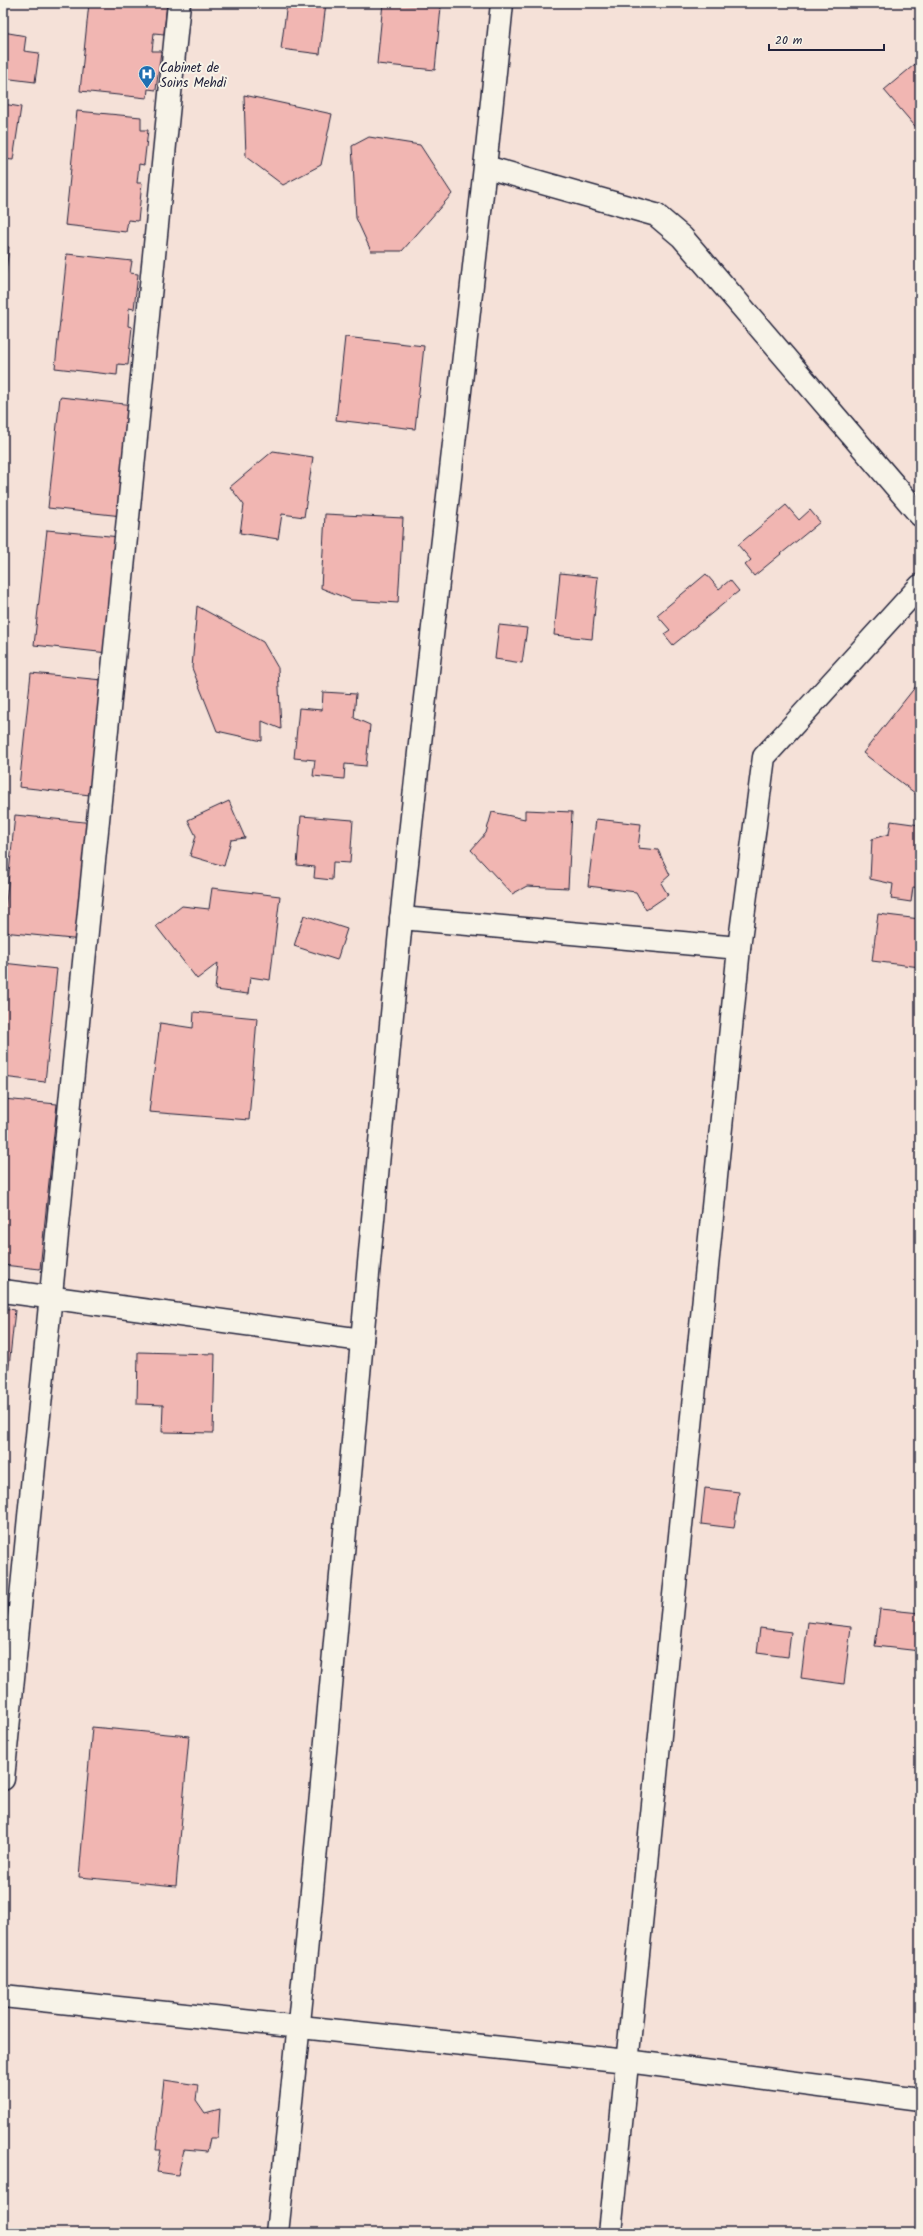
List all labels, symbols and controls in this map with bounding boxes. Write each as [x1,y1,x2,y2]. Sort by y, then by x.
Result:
scale bar [769,26,884,52]
text: 20 m [775,31,803,50]
place label: Cabinet de Soins Mehdi [160,58,227,94]
hospital icon: Cabinet de Soins Mehdi [137,64,157,89]

